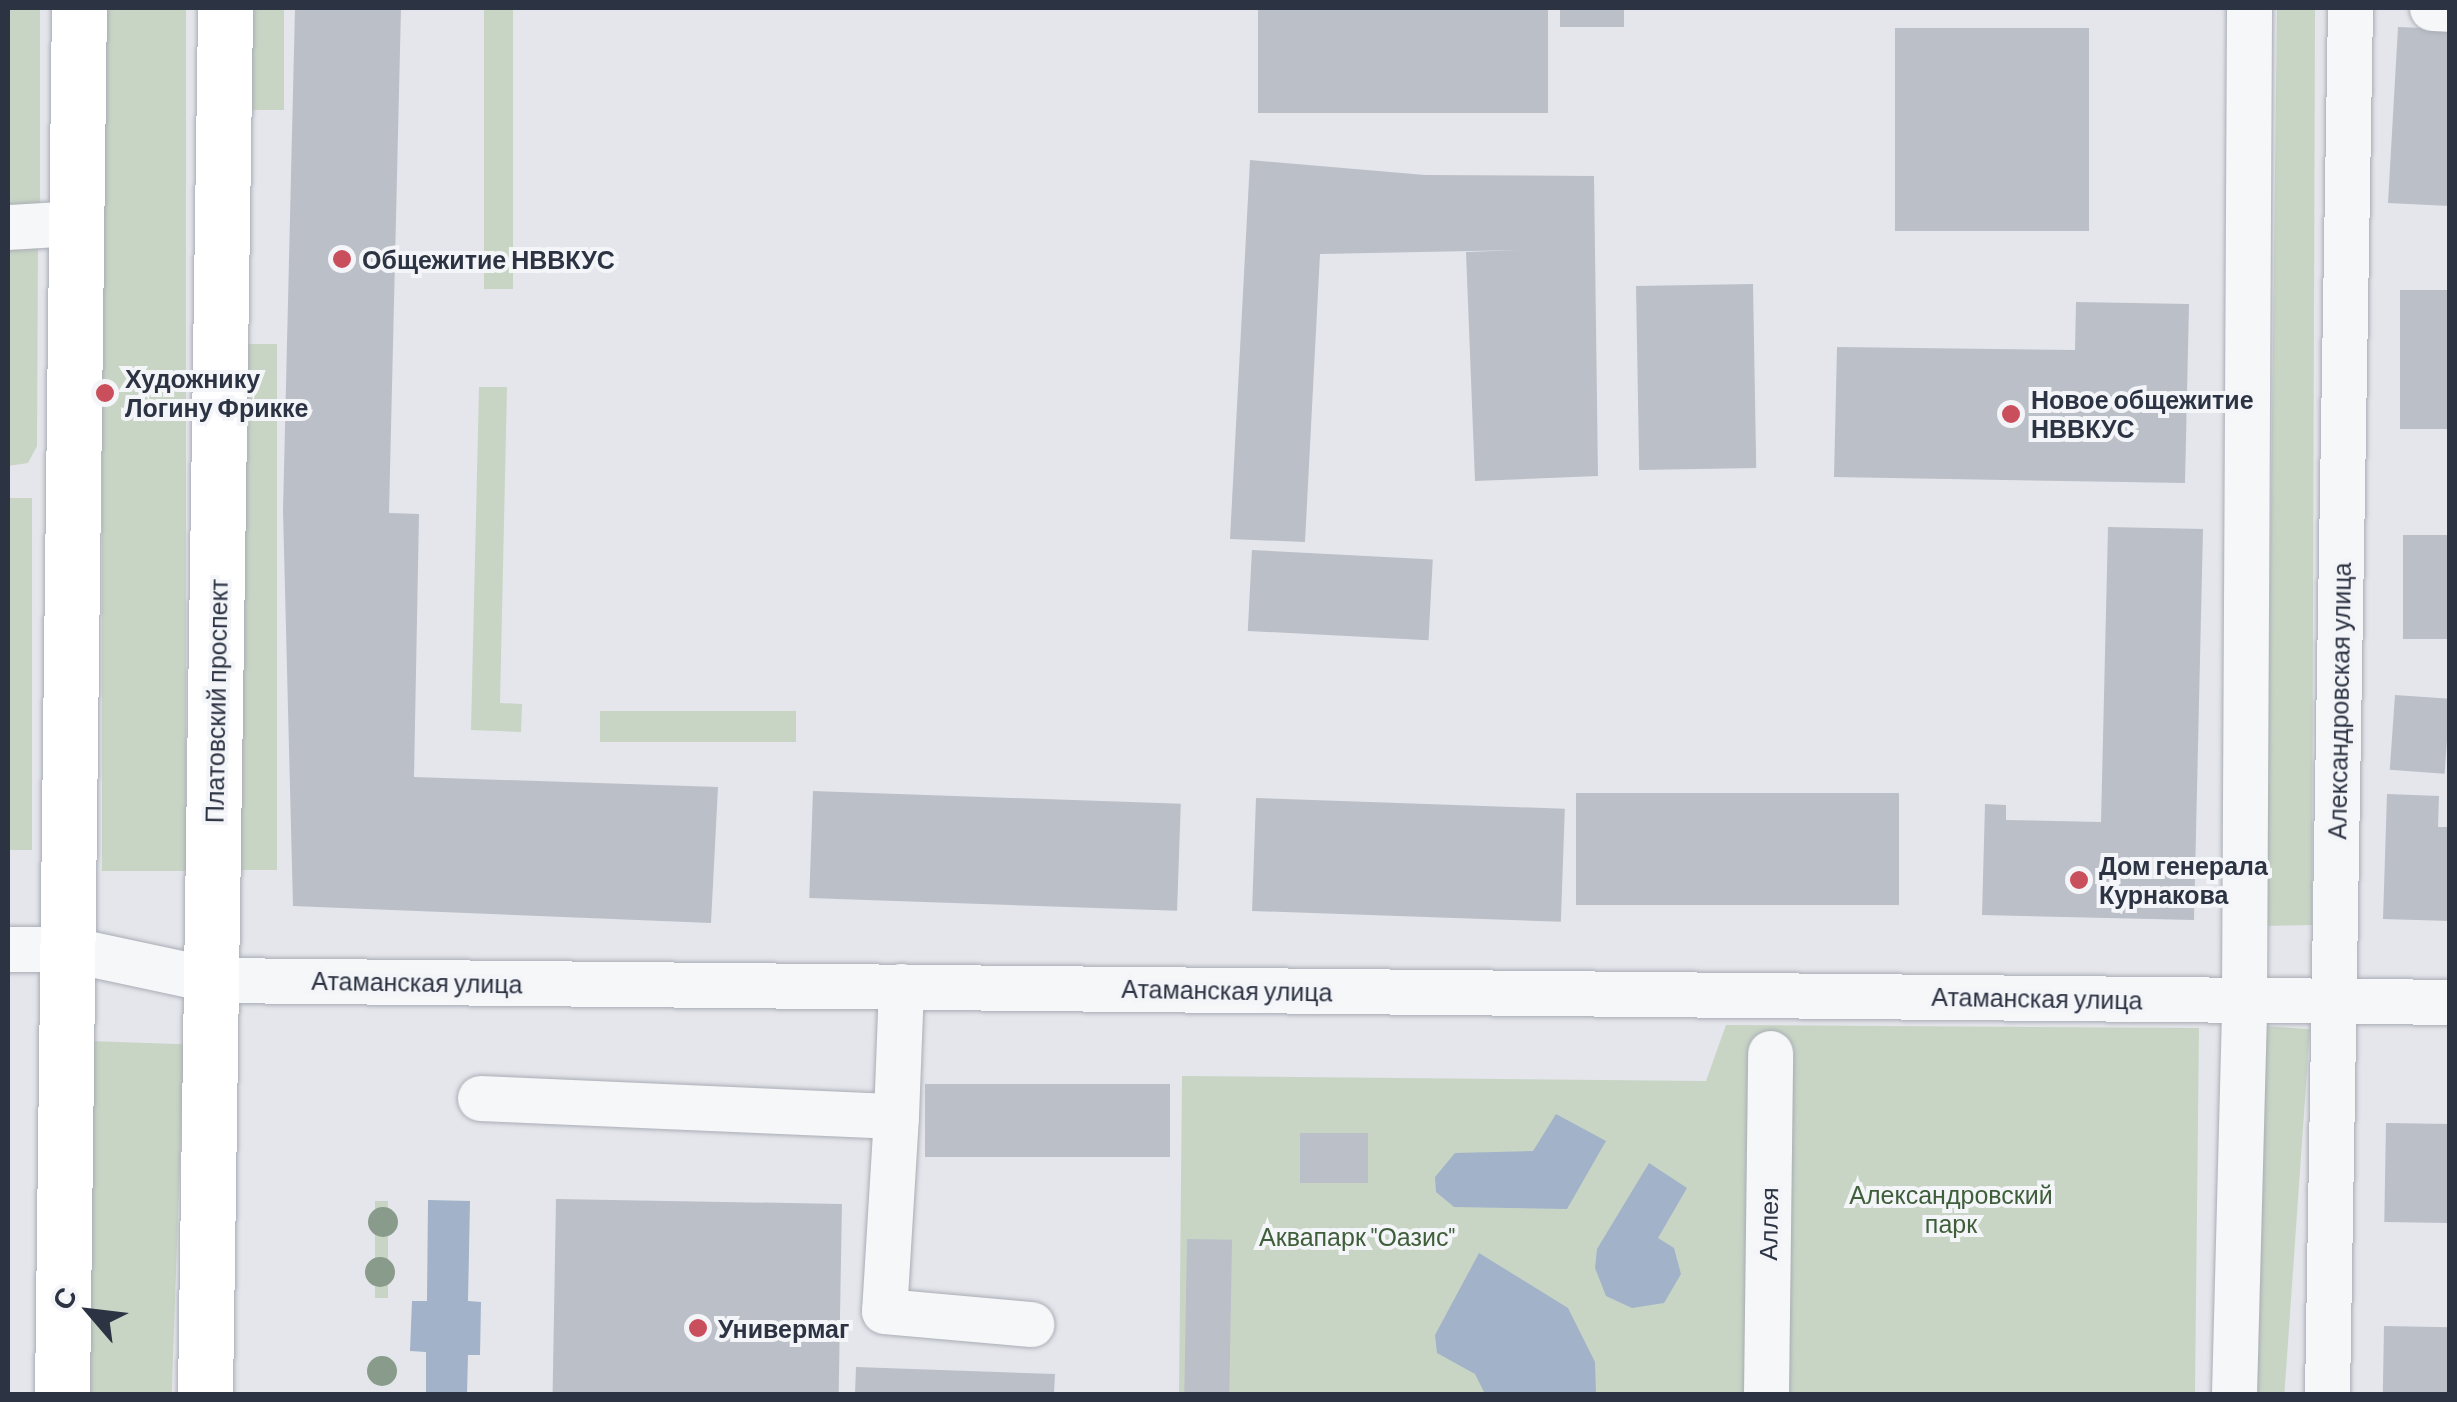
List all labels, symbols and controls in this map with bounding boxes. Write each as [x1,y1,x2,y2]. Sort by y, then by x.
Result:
place label: Общежитие НВВКУС [362,244,615,274]
marker: Общежитие НВВКУС [331,248,353,270]
place label: Художнику Логину Фрикке [125,364,309,423]
marker: Художнику Логину Фрикке [94,382,116,404]
place label: Новое общежитие НВВКУС [2031,385,2254,444]
marker: Новое общежитие НВВКУС [2000,403,2022,425]
street label: Александровская улица [2322,562,2356,840]
street label: Платовский проспект [199,579,233,823]
place label: Дом генерала Курнакова [2099,851,2268,910]
marker: Дом генерала Курнакова [2068,869,2090,891]
street label: Атаманская улица [311,965,523,999]
street label: Атаманская улица [1121,973,1333,1007]
street label: Атаманская улица [1931,981,2143,1015]
park label: Александровский парк [1849,1180,2053,1239]
street label: Аллея [1752,1187,1784,1261]
park label: Аквапарк "Оазис" [1259,1221,1455,1251]
north arrow [40,1262,140,1362]
text: С [44,1281,83,1315]
place label: Универмаг [718,1313,849,1343]
marker: Универмаг [687,1317,709,1339]

